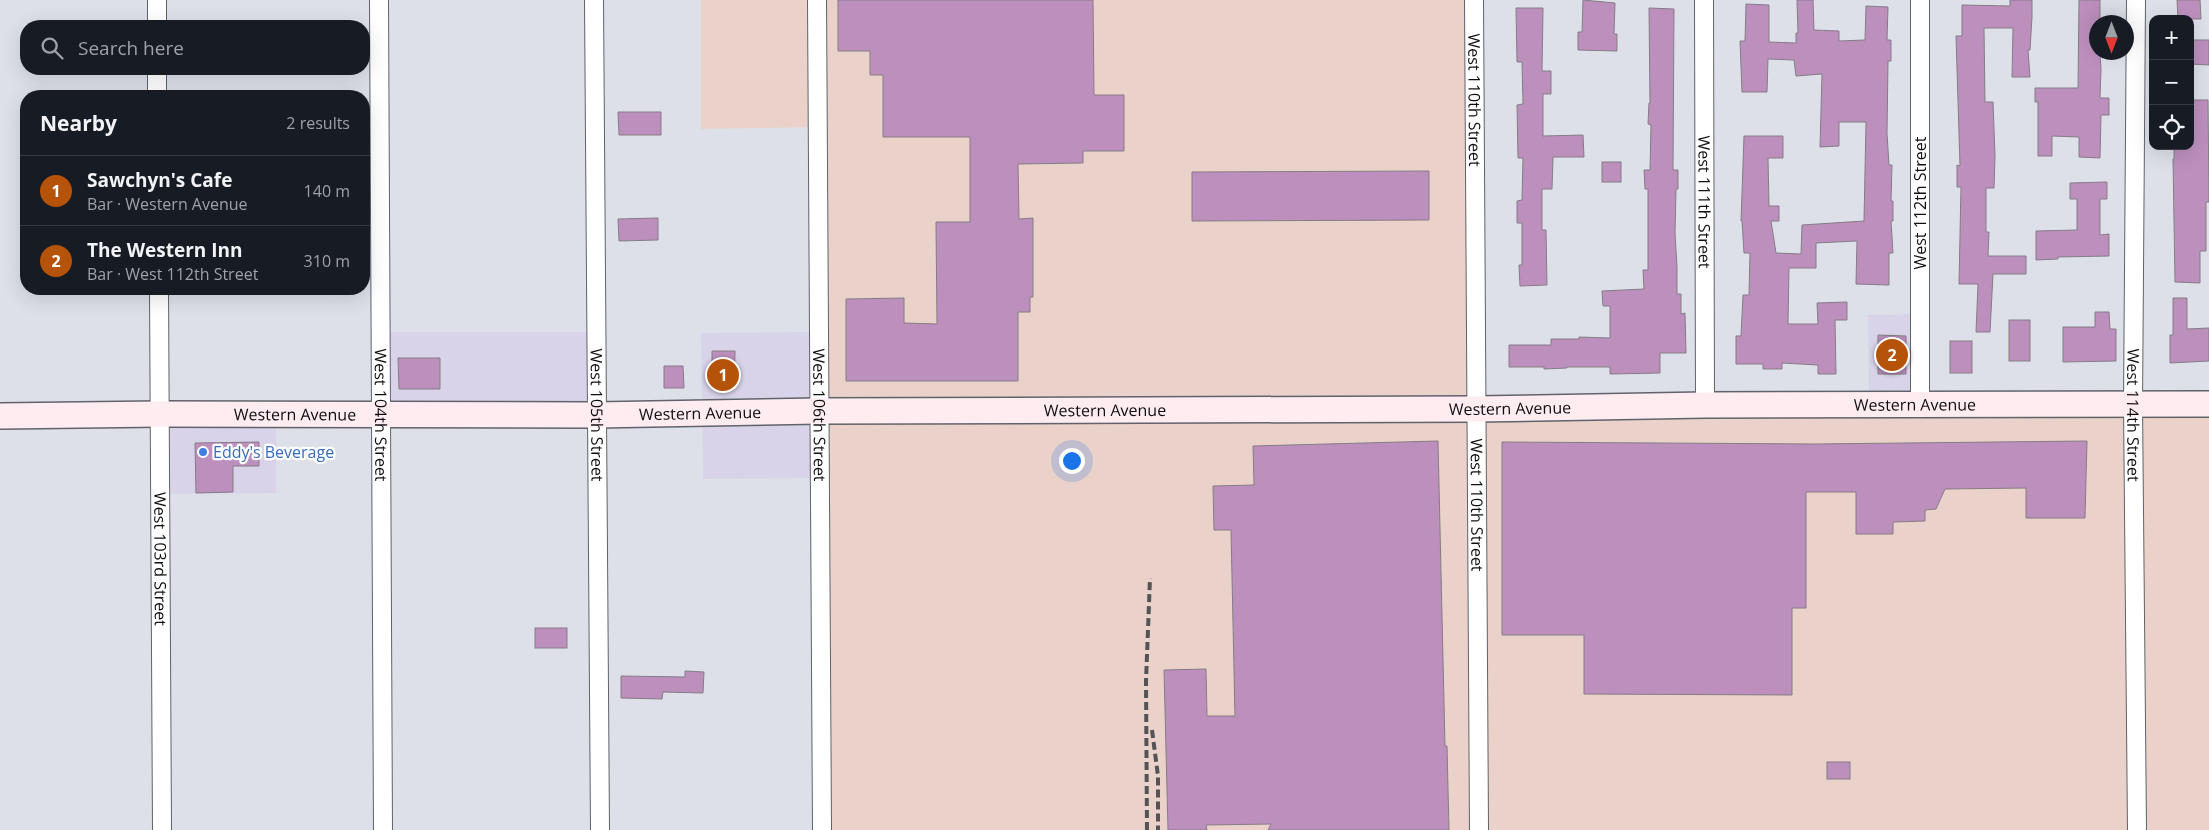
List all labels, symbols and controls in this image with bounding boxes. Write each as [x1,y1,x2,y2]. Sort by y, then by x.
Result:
north arrow [2089,15,2134,60]
map controls [2149,15,2194,150]
button: + [2149,15,2194,60]
search box [20,20,370,75]
street label: West 110th Street [1463,33,1486,167]
icon: search [38,34,66,62]
text: Search here [78,35,184,61]
button: − [2149,60,2194,105]
button: locate [2149,105,2194,150]
text: Nearby [40,109,117,137]
text: 2 results [286,112,350,134]
street label: West 111th Street [1693,135,1716,269]
street label: West 112th Street [1909,136,1931,270]
text: Sawchyn's Cafe [87,167,232,193]
text: 1 [51,180,61,202]
text: 140 m [304,180,350,202]
text: Bar · Western Avenue [87,193,248,215]
text: The Western Inn [87,237,242,263]
text: 2 [51,250,61,272]
text: 310 m [304,250,350,272]
text: Bar · West 112th Street [87,263,258,285]
pin: 2 [1876,336,1908,374]
street label: West 104th Street [370,348,392,482]
street label: West 105th Street [586,348,608,482]
street label: West 106th Street [808,348,831,482]
street label: West 114th Street [2122,348,2145,482]
pin: 1 [707,356,739,394]
street label: Western Avenue [1854,393,1976,416]
street label: Western Avenue [1449,396,1571,420]
street label: Western Avenue [1044,399,1166,421]
street label: Western Avenue [639,401,761,425]
street label: Western Avenue [234,403,356,425]
street label: West 110th Street [1466,438,1488,572]
place label: Eddy's Beverage [213,441,334,463]
marker: Eddy's Beverage [197,446,209,458]
your location [1059,448,1085,474]
street label: West 103rd Street [149,492,172,626]

